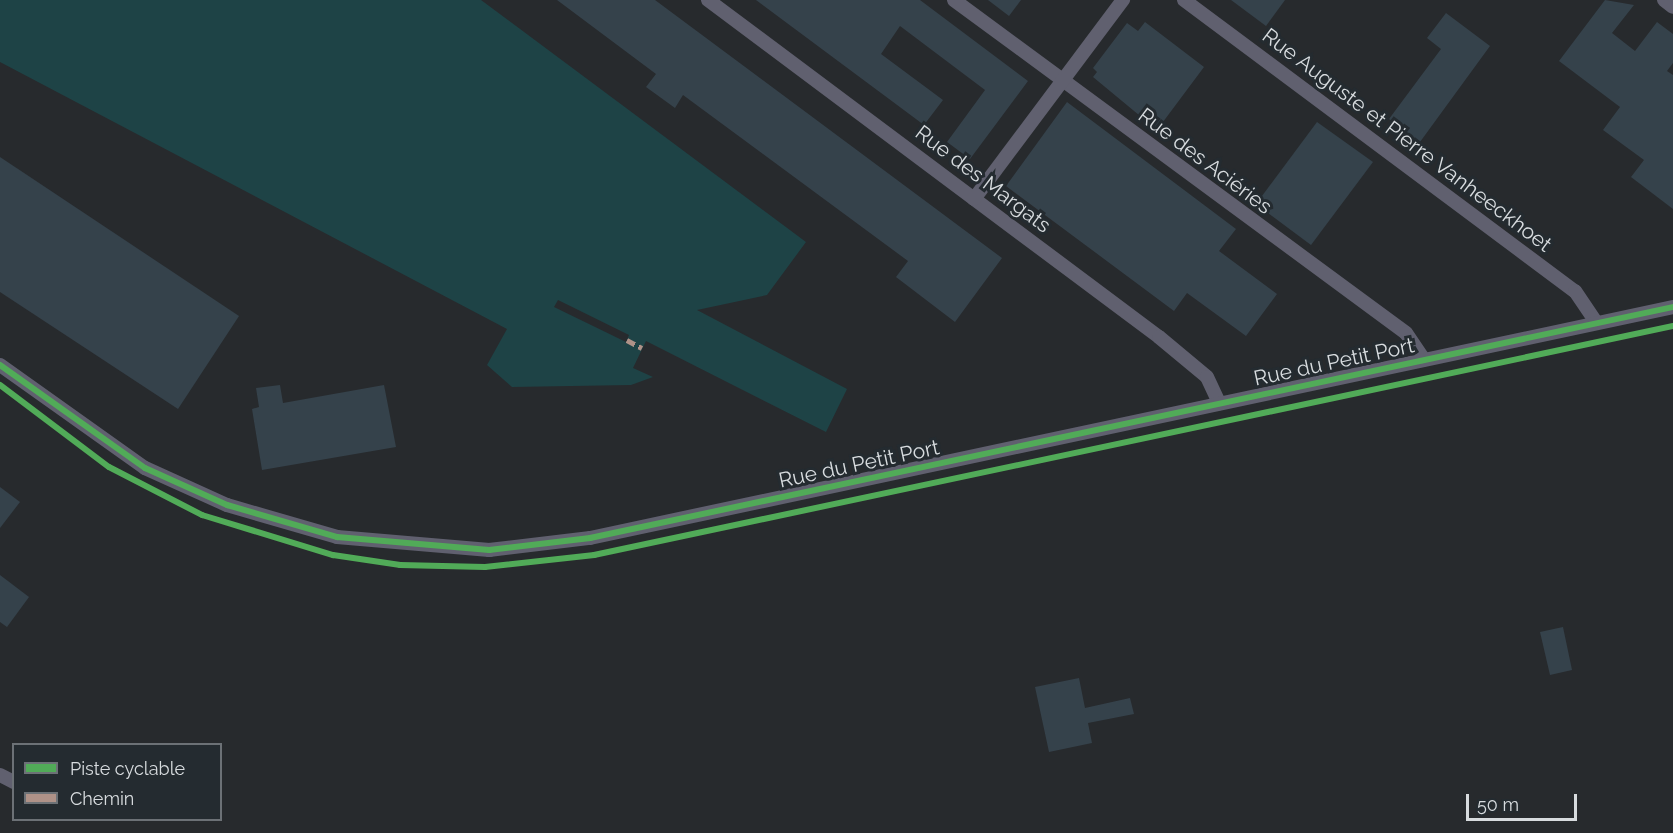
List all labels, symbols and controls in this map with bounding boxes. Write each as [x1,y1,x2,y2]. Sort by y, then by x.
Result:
street label: Rue Auguste et Pierre Vanheeckhoet [1257,22,1557,258]
street label: Rue des Aciéries [1133,102,1277,220]
street label: Rue des Margats [910,120,1056,238]
street label: Rue du Petit Port [1251,333,1417,391]
street label: Rue du Petit Port [776,435,942,493]
legend [12,743,222,821]
text: Piste cyclable [70,758,185,779]
scale bar [1469,782,1580,820]
text: Chemin [70,788,134,809]
text: 50 m [1477,794,1519,815]

